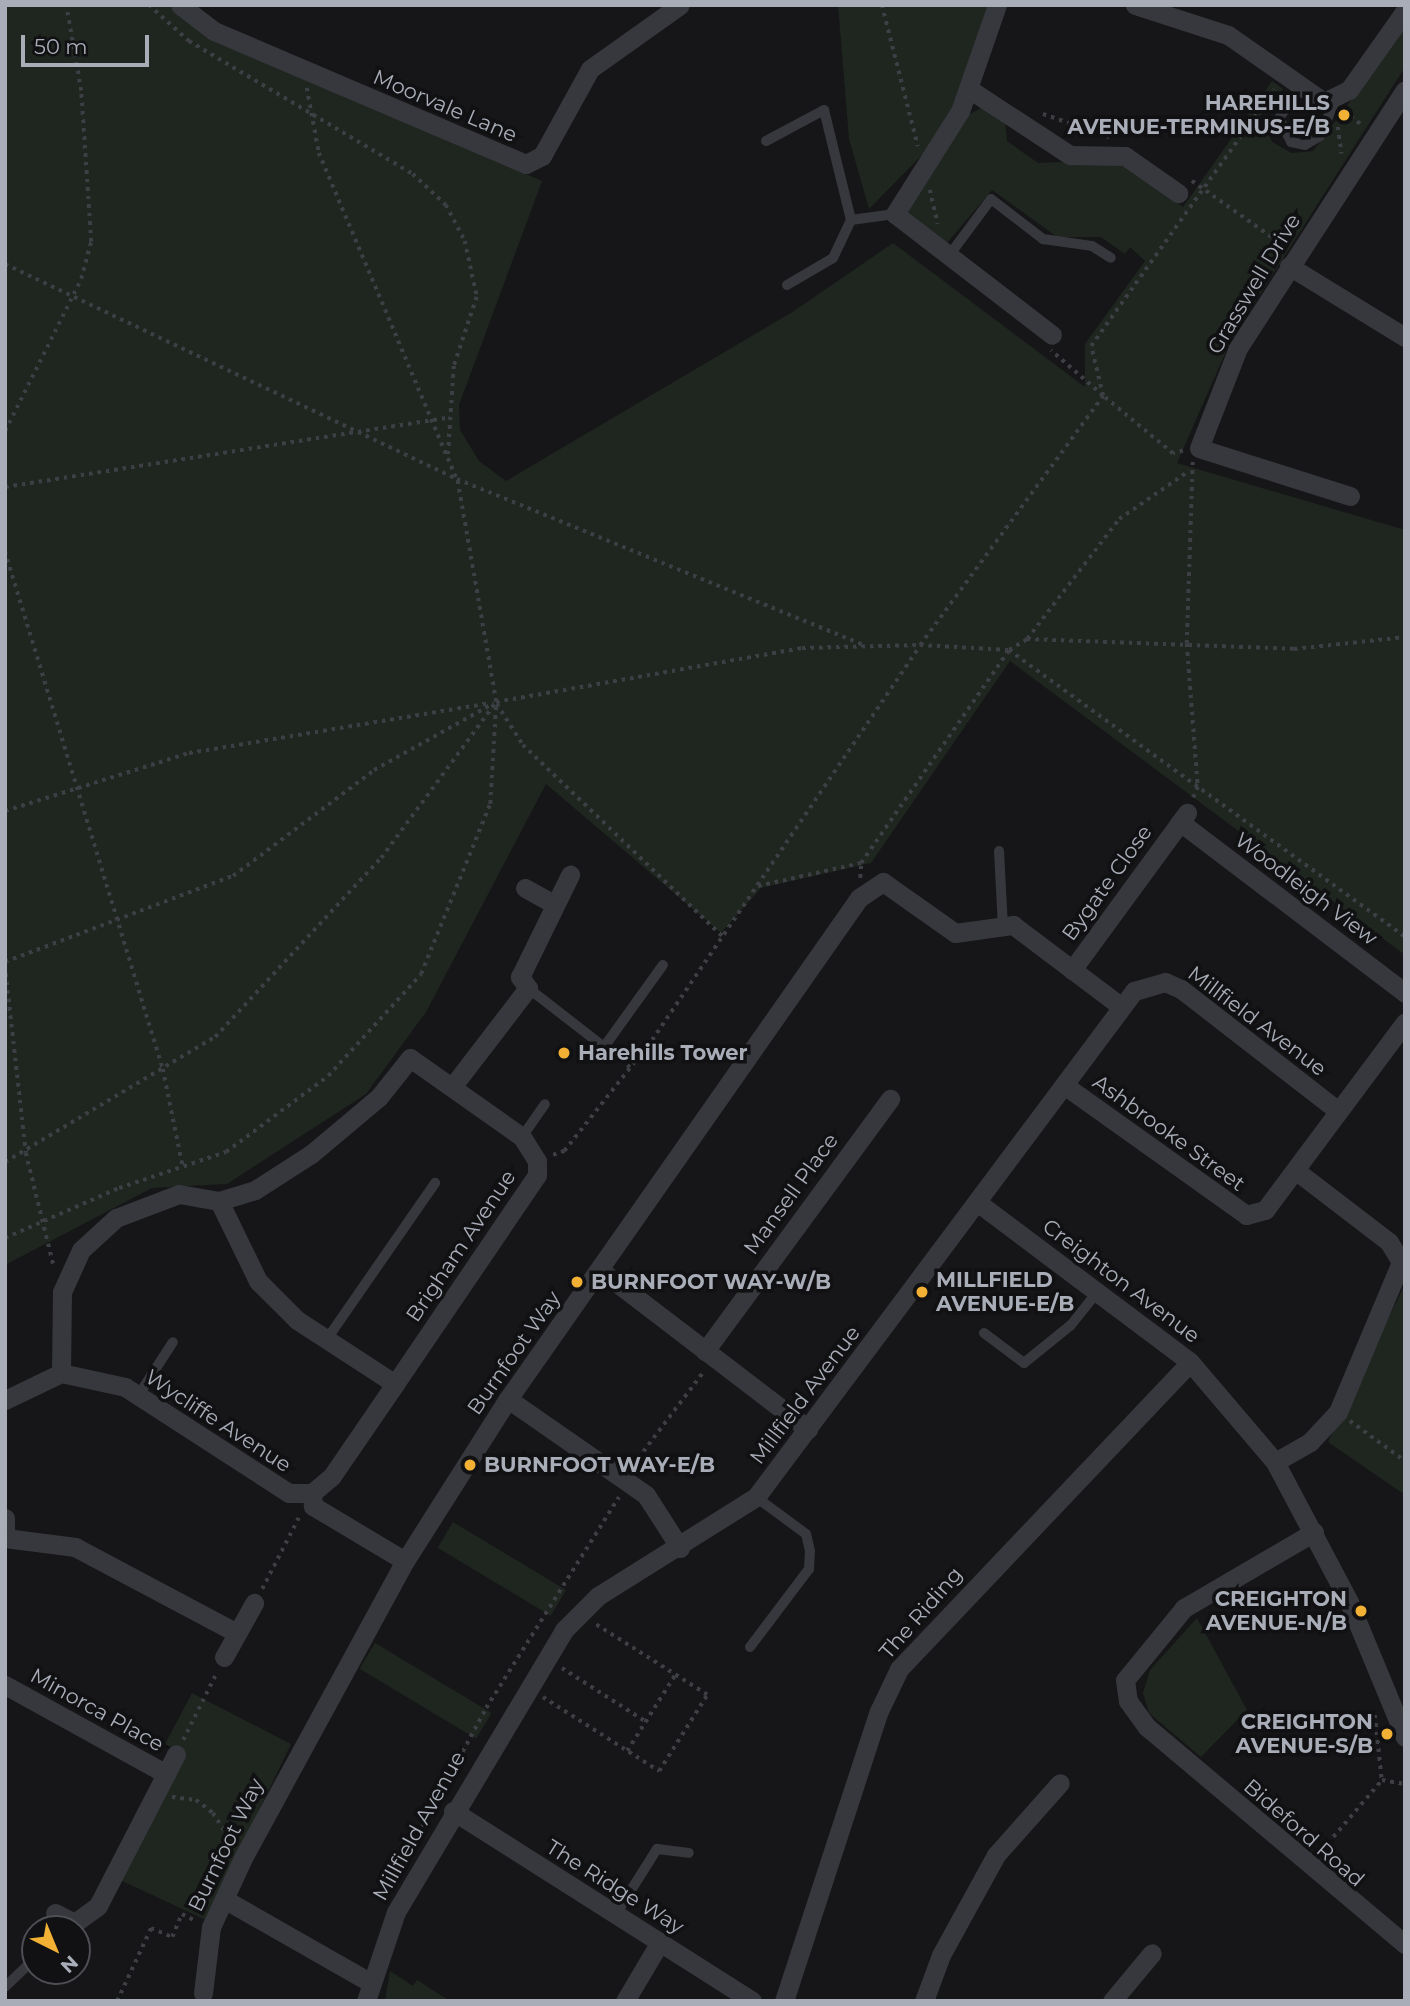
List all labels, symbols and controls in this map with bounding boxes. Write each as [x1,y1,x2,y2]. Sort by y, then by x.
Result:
scale bar [24,21,152,65]
text: 50 m [34,34,88,59]
street label: Moorvale Lane [369,64,521,148]
place label: HAREHILLS AVENUE-TERMINUS-E/B [1068,90,1330,140]
marker: HAREHILLS AVENUE-TERMINUS-E/B [1336,107,1352,123]
street label: Grasswell Drive [1202,209,1306,359]
street label: Bygate Close [1057,820,1157,946]
street label: Woodleigh View [1230,827,1382,951]
street label: Millfield Avenue [1183,961,1331,1081]
place label: Harehills Tower [578,1040,748,1066]
marker: Harehills Tower [556,1045,572,1061]
street label: Ashbrooke Street [1088,1069,1250,1197]
street label: Mansell Place [739,1128,843,1260]
street label: Brigham Avenue [401,1165,521,1327]
street label: Creighton Avenue [1037,1214,1205,1348]
place label: MILLFIELD AVENUE-E/B [936,1267,1074,1317]
place label: BURNFOOT WAY-W/B [591,1269,831,1295]
marker: BURNFOOT WAY-W/B [569,1274,585,1290]
marker: MILLFIELD AVENUE-E/B [914,1284,930,1300]
street label: Burnfoot Way [462,1286,566,1420]
street label: Millfield Avenue [745,1321,865,1469]
street label: Wycliffe Avenue [140,1364,296,1478]
place label: BURNFOOT WAY-E/B [484,1452,715,1478]
marker: BURNFOOT WAY-E/B [462,1457,478,1473]
street label: The Riding [874,1562,968,1664]
place label: CREIGHTON AVENUE-N/B [1206,1586,1347,1636]
marker: CREIGHTON AVENUE-N/B [1353,1603,1369,1619]
street label: Minorca Place [26,1663,168,1757]
place label: CREIGHTON AVENUE-S/B [1236,1709,1373,1759]
marker: CREIGHTON AVENUE-S/B [1379,1726,1395,1742]
street label: Millfield Avenue [368,1747,470,1905]
street label: Burnfoot Way [183,1774,269,1916]
street label: Bideford Road [1239,1774,1369,1892]
street label: The Ridge Way [541,1835,689,1939]
north arrow [21,1915,91,1985]
text: N [56,1951,83,1978]

